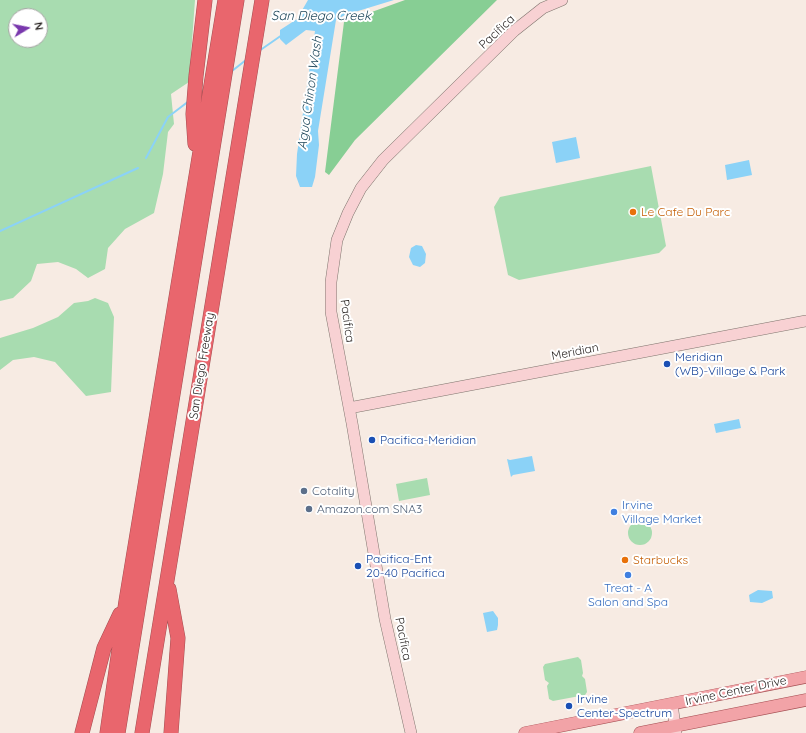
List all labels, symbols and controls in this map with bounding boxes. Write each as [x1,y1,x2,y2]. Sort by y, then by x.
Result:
north arrow [8,8,48,48]
water label: San Diego Creek [271,8,371,24]
street label: Pacifica [476,12,518,52]
text: N [31,21,46,31]
water label: Agua Chinon Wash [294,35,326,151]
place label: Le Cafe Du Parc [641,205,730,219]
marker: Le Cafe Du Parc [628,207,638,217]
street label: Pacifica [337,298,357,344]
street label: San Diego Freeway [186,312,218,420]
street label: Meridian [550,340,600,364]
place label: Meridian (WB)-Village & Park [675,350,786,378]
marker: Meridian (WB)-Village & Park [662,359,672,369]
place label: Pacifica-Meridian [380,433,476,447]
marker: Pacifica-Meridian [367,435,377,445]
place label: Cotality [312,484,355,498]
marker: Cotality [299,486,309,496]
place label: Irvine Village Market [622,498,701,526]
place label: Amazon.com SNA3 [317,502,422,516]
marker: Amazon.com SNA3 [304,504,314,514]
marker: Irvine Village Market [609,507,619,517]
place label: Pacifica-Ent 20-40 Pacifica [366,552,445,580]
place label: Starbucks [633,553,688,567]
marker: Starbucks [620,555,630,565]
marker: Pacifica-Ent 20-40 Pacifica [353,561,363,571]
marker: Treat - A Salon and Spa [623,570,633,580]
place label: Treat - A Salon and Spa [588,581,668,609]
street label: Pacifica [392,616,414,662]
street label: Irvine Center Drive [684,673,788,709]
place label: Irvine Center-Spectrum [577,692,672,720]
marker: Irvine Center-Spectrum [564,701,574,711]

